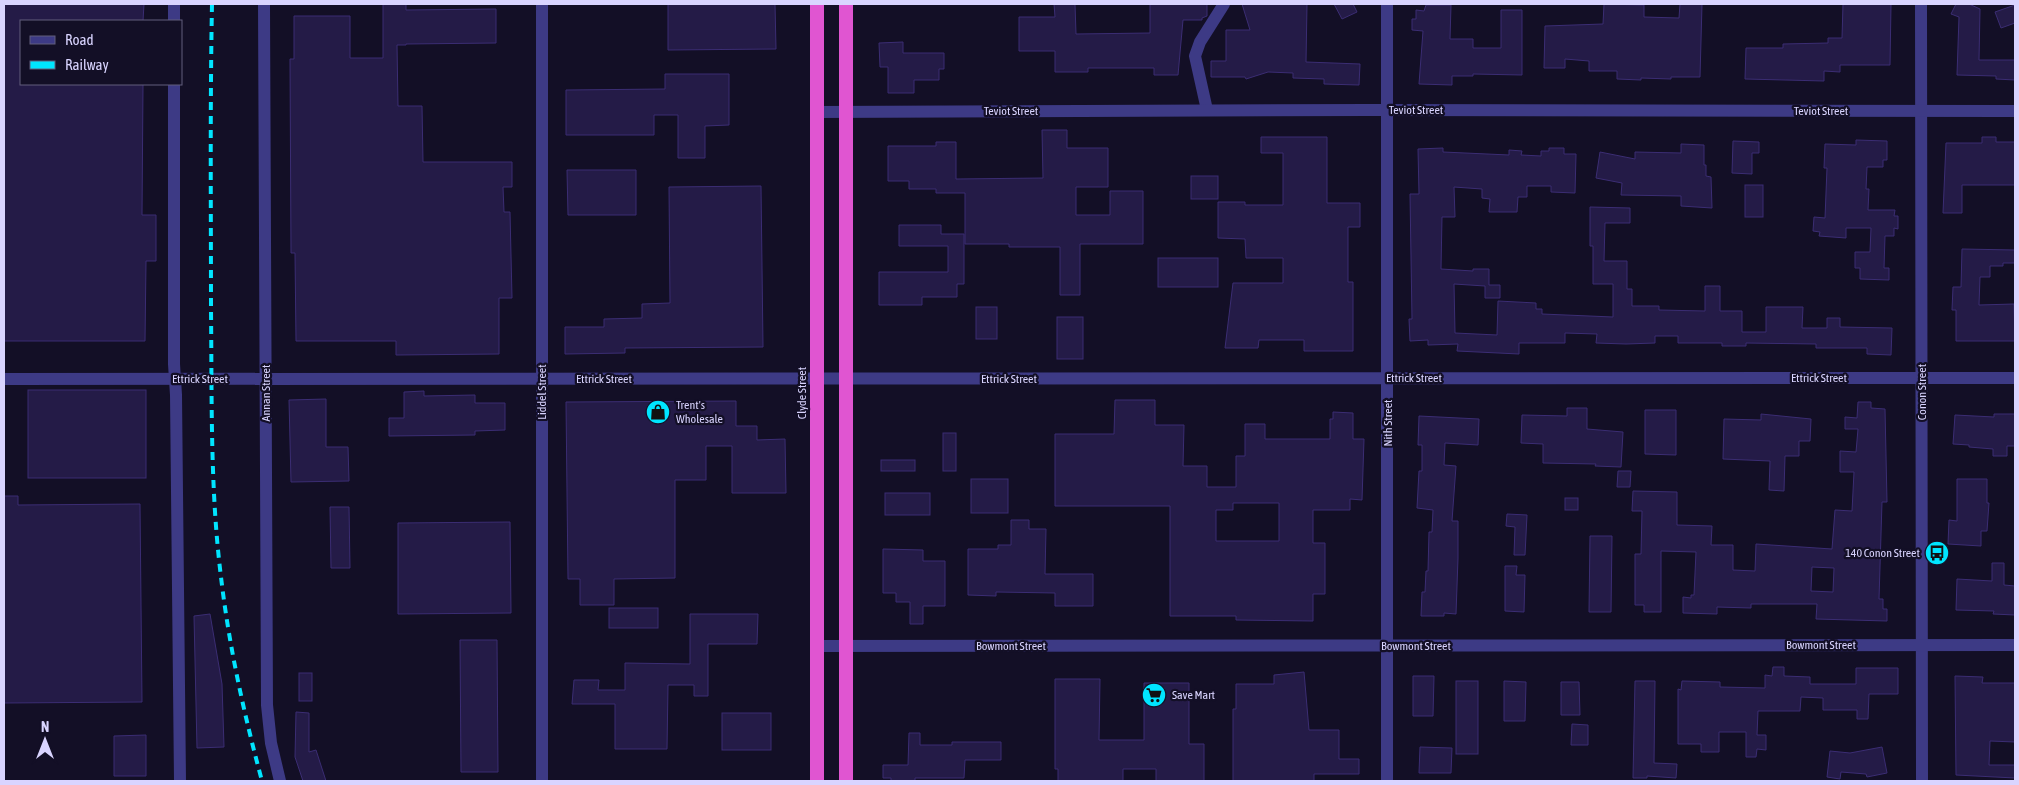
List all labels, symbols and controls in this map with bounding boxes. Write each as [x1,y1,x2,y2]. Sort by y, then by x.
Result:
legend [20,20,182,85]
text: Road [65,31,94,48]
text: Railway [65,56,109,73]
street label: Teviot Street [1389,103,1444,117]
street label: Teviot Street [984,104,1039,118]
street label: Teviot Street [1794,104,1849,118]
street label: Conon Street [1915,363,1929,420]
street label: Annan Street [259,364,273,421]
street label: Liddel Street [535,364,549,420]
street label: Clyde Street [795,366,809,419]
street label: Ettrick Street [1386,371,1443,385]
street label: Ettrick Street [1791,371,1848,385]
street label: Ettrick Street [172,372,229,386]
street label: Ettrick Street [576,372,633,386]
street label: Ettrick Street [981,372,1038,386]
place label: Trent's Wholesale [676,398,723,426]
shop icon: Trent's Wholesale [645,399,671,425]
street label: Nith Street [1381,399,1395,447]
bus stop icon: 140 Conon Street [1924,540,1950,566]
place label: 140 Conon Street [1845,546,1921,560]
street label: Bowmont Street [1786,638,1856,652]
street label: Bowmont Street [976,639,1046,653]
street label: Bowmont Street [1381,639,1451,653]
supermarket icon: Save Mart [1141,682,1167,708]
place label: Save Mart [1172,688,1216,702]
north arrow [20,715,70,765]
text: N [41,719,49,735]

